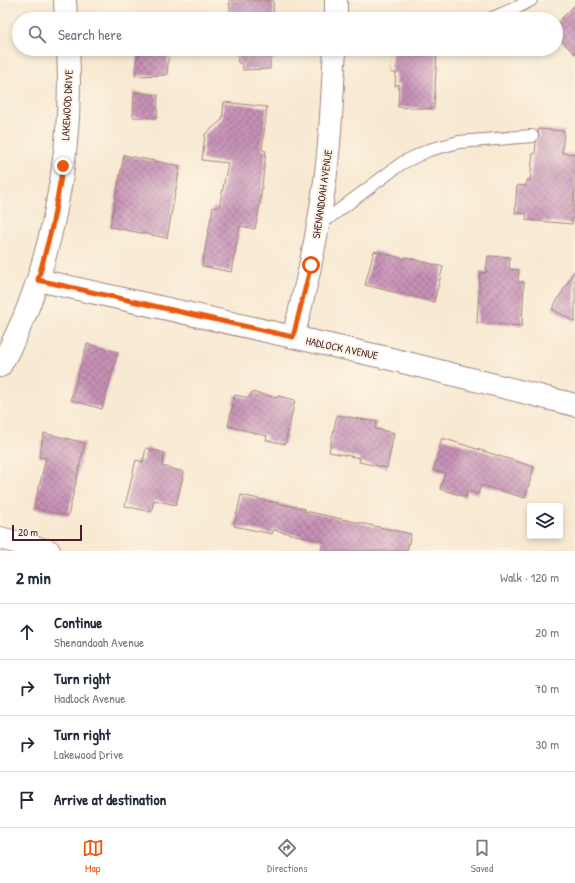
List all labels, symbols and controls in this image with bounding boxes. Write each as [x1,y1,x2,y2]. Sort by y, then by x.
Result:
search box [12,12,563,56]
icon: search [26,23,48,45]
text: Search here [58,24,122,45]
street label: LAKEWOOD DRIVE [58,69,76,141]
street label: SHENANDOAH AVENUE [309,148,335,239]
route end [54,157,72,175]
route start [302,256,320,274]
street label: HADLOCK AVENUE [305,334,380,363]
map controls [527,503,563,539]
button: layers [527,503,563,539]
scale bar [12,523,82,542]
text: 20 m [18,525,38,539]
text: 2 min [16,566,51,589]
text: Walk · 120 m [500,568,559,586]
text: Continue [54,612,102,633]
icon: ahead [16,621,38,643]
text: 20 m [535,623,559,641]
text: Shenandoah Avenue [54,633,144,651]
text: Turn right [54,668,110,689]
icon: right [16,677,38,699]
text: 70 m [535,679,559,697]
text: Hadlock Avenue [54,689,125,707]
text: Turn right [54,724,110,745]
icon: right [16,733,38,755]
text: 30 m [536,735,559,753]
text: Lakewood Drive [54,745,124,763]
icon: arrive [16,789,38,811]
text: Arrive at destination [54,789,166,810]
tab: Map [82,837,104,875]
tab: Directions [267,837,308,875]
tab: Saved [471,837,493,875]

